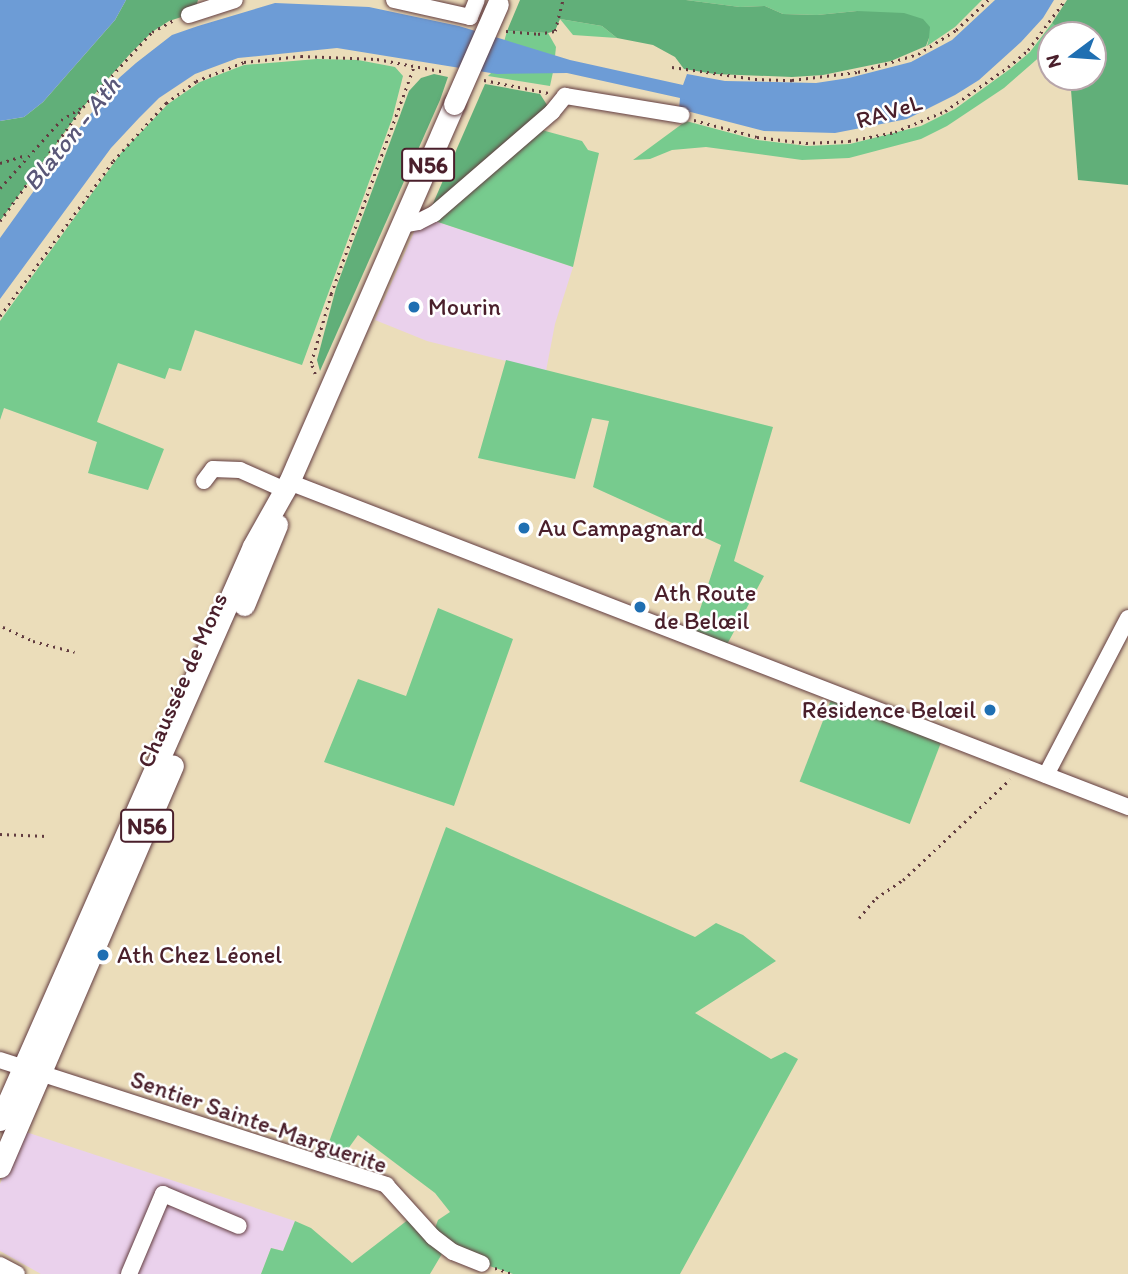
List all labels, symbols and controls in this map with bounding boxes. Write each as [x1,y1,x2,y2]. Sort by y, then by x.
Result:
north arrow [1037,21,1107,91]
text: N [1040,52,1066,71]
water label: Blaton - Ath [17,71,127,197]
street label: RAVeL [852,87,926,135]
road number: N56 [400,146,456,184]
place label: Mourin [428,293,501,321]
marker: Mourin [406,299,422,315]
place label: Au Campagnard [538,514,704,542]
marker: Au Campagnard [516,520,532,536]
place label: Ath Route de Belœil [654,579,756,635]
street label: Chaussée de Mons [130,588,234,772]
marker: Ath Route de Belœil [632,599,648,615]
place label: Résidence Belœil [802,696,976,724]
marker: Résidence Belœil [982,702,998,718]
road number: N56 [119,806,175,846]
place label: Ath Chez Léonel [117,941,283,969]
marker: Ath Chez Léonel [95,947,111,963]
street label: Sentier Sainte-Marguerite [127,1065,391,1179]

